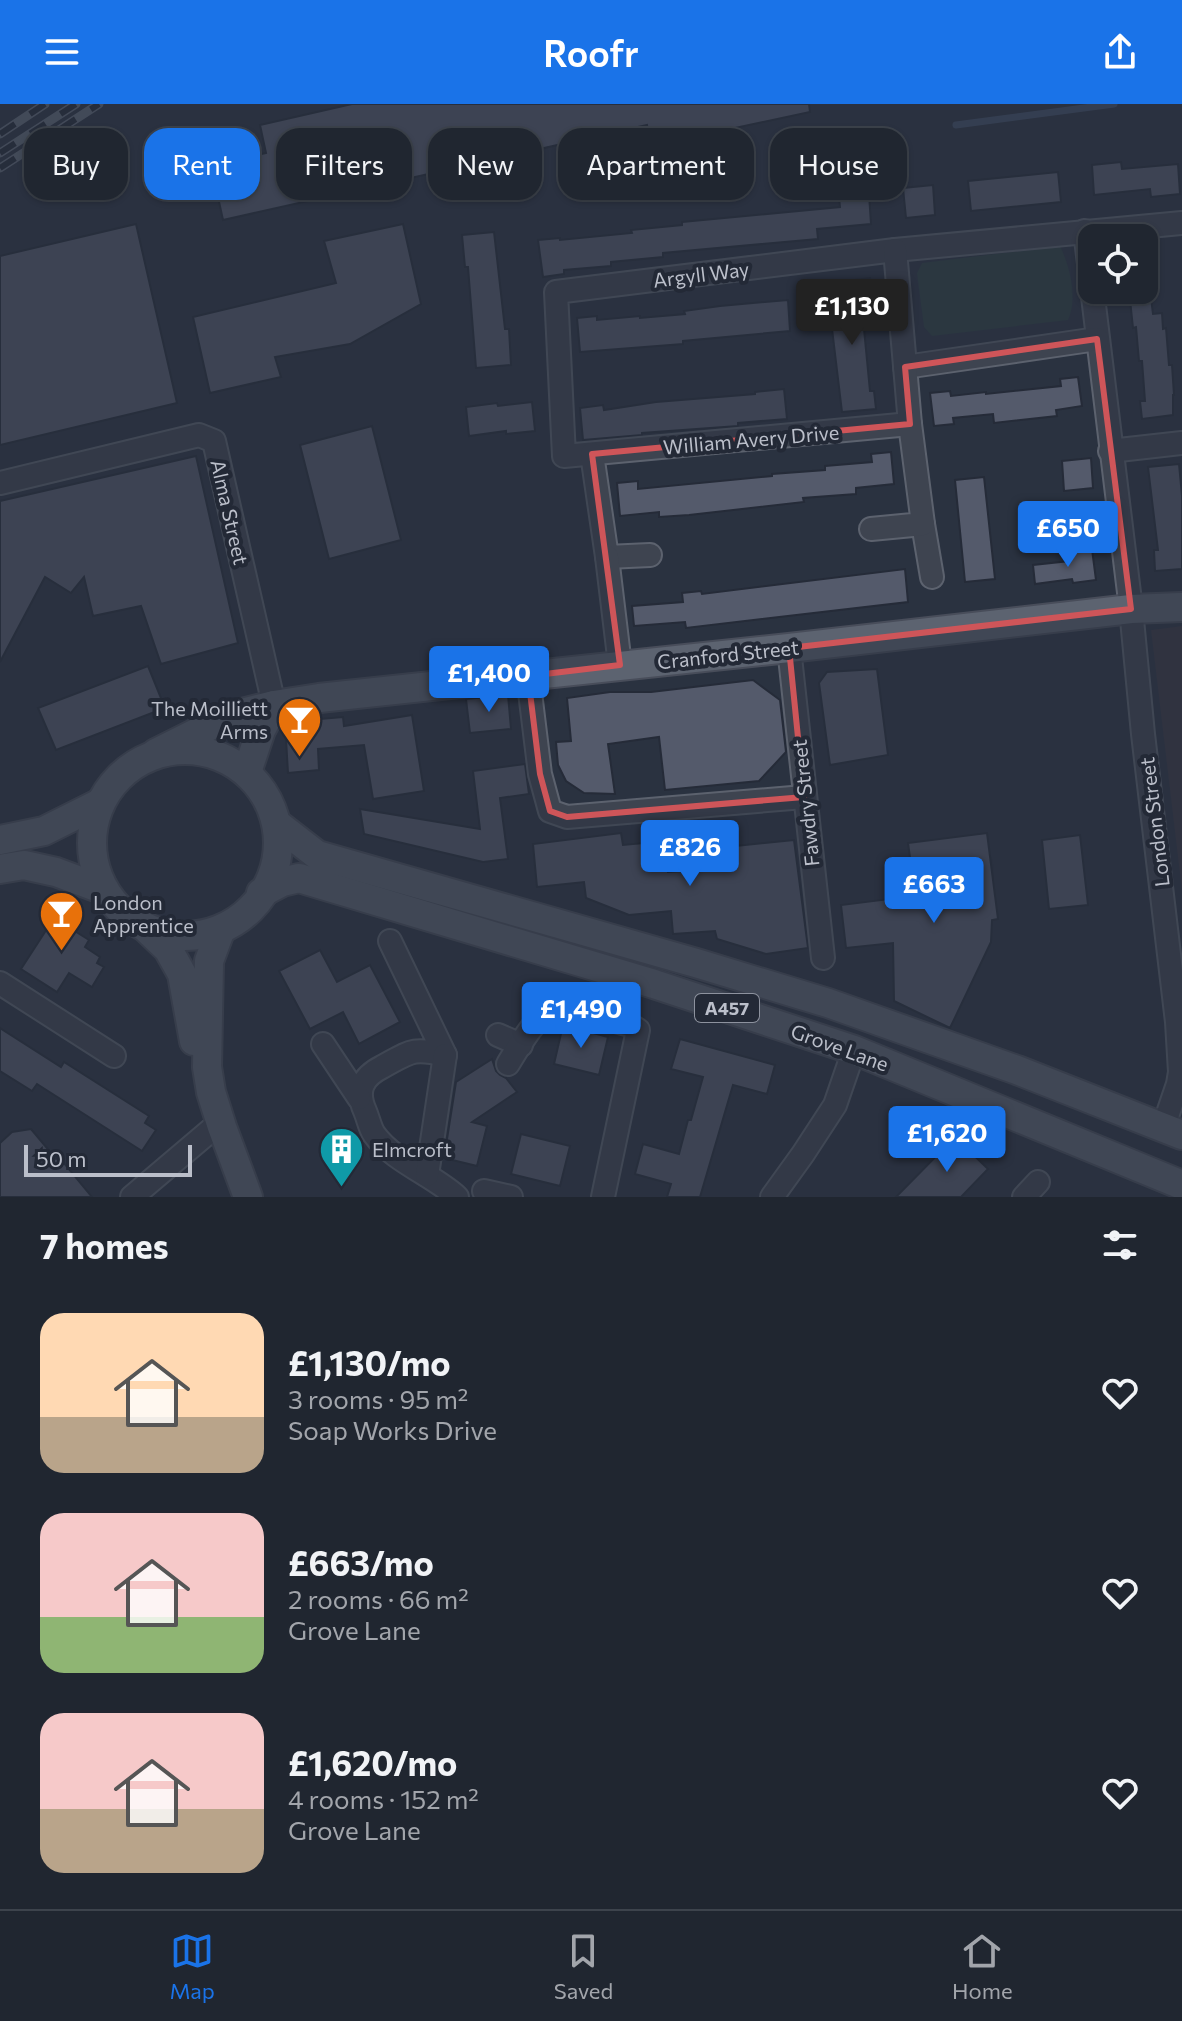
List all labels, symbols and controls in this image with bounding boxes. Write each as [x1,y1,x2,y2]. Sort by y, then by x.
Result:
icon: menu [40,30,84,74]
text: Roofr [543,30,639,74]
icon: share [1098,30,1142,74]
chip: Buy [24,128,128,200]
chip: Rent [144,128,260,200]
chip: Filters [276,128,412,200]
chip: New [428,128,542,200]
chip: Apartment [558,128,754,200]
chip: House [770,128,907,200]
map controls [1078,224,1158,304]
button: locate [1078,224,1158,304]
street label: Argyll Way [651,256,751,292]
pin: £1,130 [787,279,917,347]
text: £1,130 [814,289,890,320]
street label: William Avery Drive [662,419,840,459]
street label: Alma Street [206,457,254,567]
pin: £650 [1021,501,1115,569]
text: £650 [1036,511,1100,542]
street label: Cranford Street [656,635,800,673]
pin: £1,400 [424,646,554,714]
text: £1,400 [447,656,531,687]
place label: The Moilliett Arms [151,696,268,743]
bar icon: The Moilliett Arms [275,696,323,759]
street label: Fawdry Street [786,738,824,868]
street label: London Street [1134,756,1174,888]
pin: £826 [643,820,737,888]
text: £826 [659,830,721,861]
pin: £663 [887,857,981,925]
text: £663 [903,867,965,898]
bar icon: London Apprentice [38,889,86,952]
place label: London Apprentice [93,890,194,937]
pin: £1,490 [516,982,646,1050]
text: £1,490 [540,992,622,1023]
road number: A457 [695,994,759,1022]
street label: Grove Lane [788,1018,892,1076]
pin: £1,620 [882,1106,1012,1174]
text: £1,620 [907,1116,987,1147]
building icon: Elmcroft [317,1125,365,1188]
place label: Elmcroft [372,1137,452,1161]
scale bar [24,1141,192,1177]
text: 50 m [36,1145,86,1172]
icon: filters [1098,1223,1142,1267]
text: 7 homes [40,1224,169,1266]
text: £1,130/mo [288,1341,451,1383]
icon: home [104,1345,200,1441]
icon: heart [1098,1371,1142,1415]
text: 3 rooms · 95 m² [288,1383,468,1414]
text: Soap Works Drive [288,1414,497,1445]
text: £663/mo [288,1541,434,1583]
icon: home [104,1545,200,1641]
icon: heart [1098,1571,1142,1615]
text: 2 rooms · 66 m² [288,1583,469,1614]
text: Grove Lane [288,1614,421,1645]
text: £1,620/mo [288,1741,457,1783]
icon: home [104,1745,200,1841]
icon: heart [1098,1771,1142,1815]
text: 4 rooms · 152 m² [288,1783,479,1814]
text: Grove Lane [288,1814,421,1845]
tab: Map [169,1929,215,2004]
tab: Saved [554,1929,613,2004]
tab: Home [952,1929,1013,2004]

